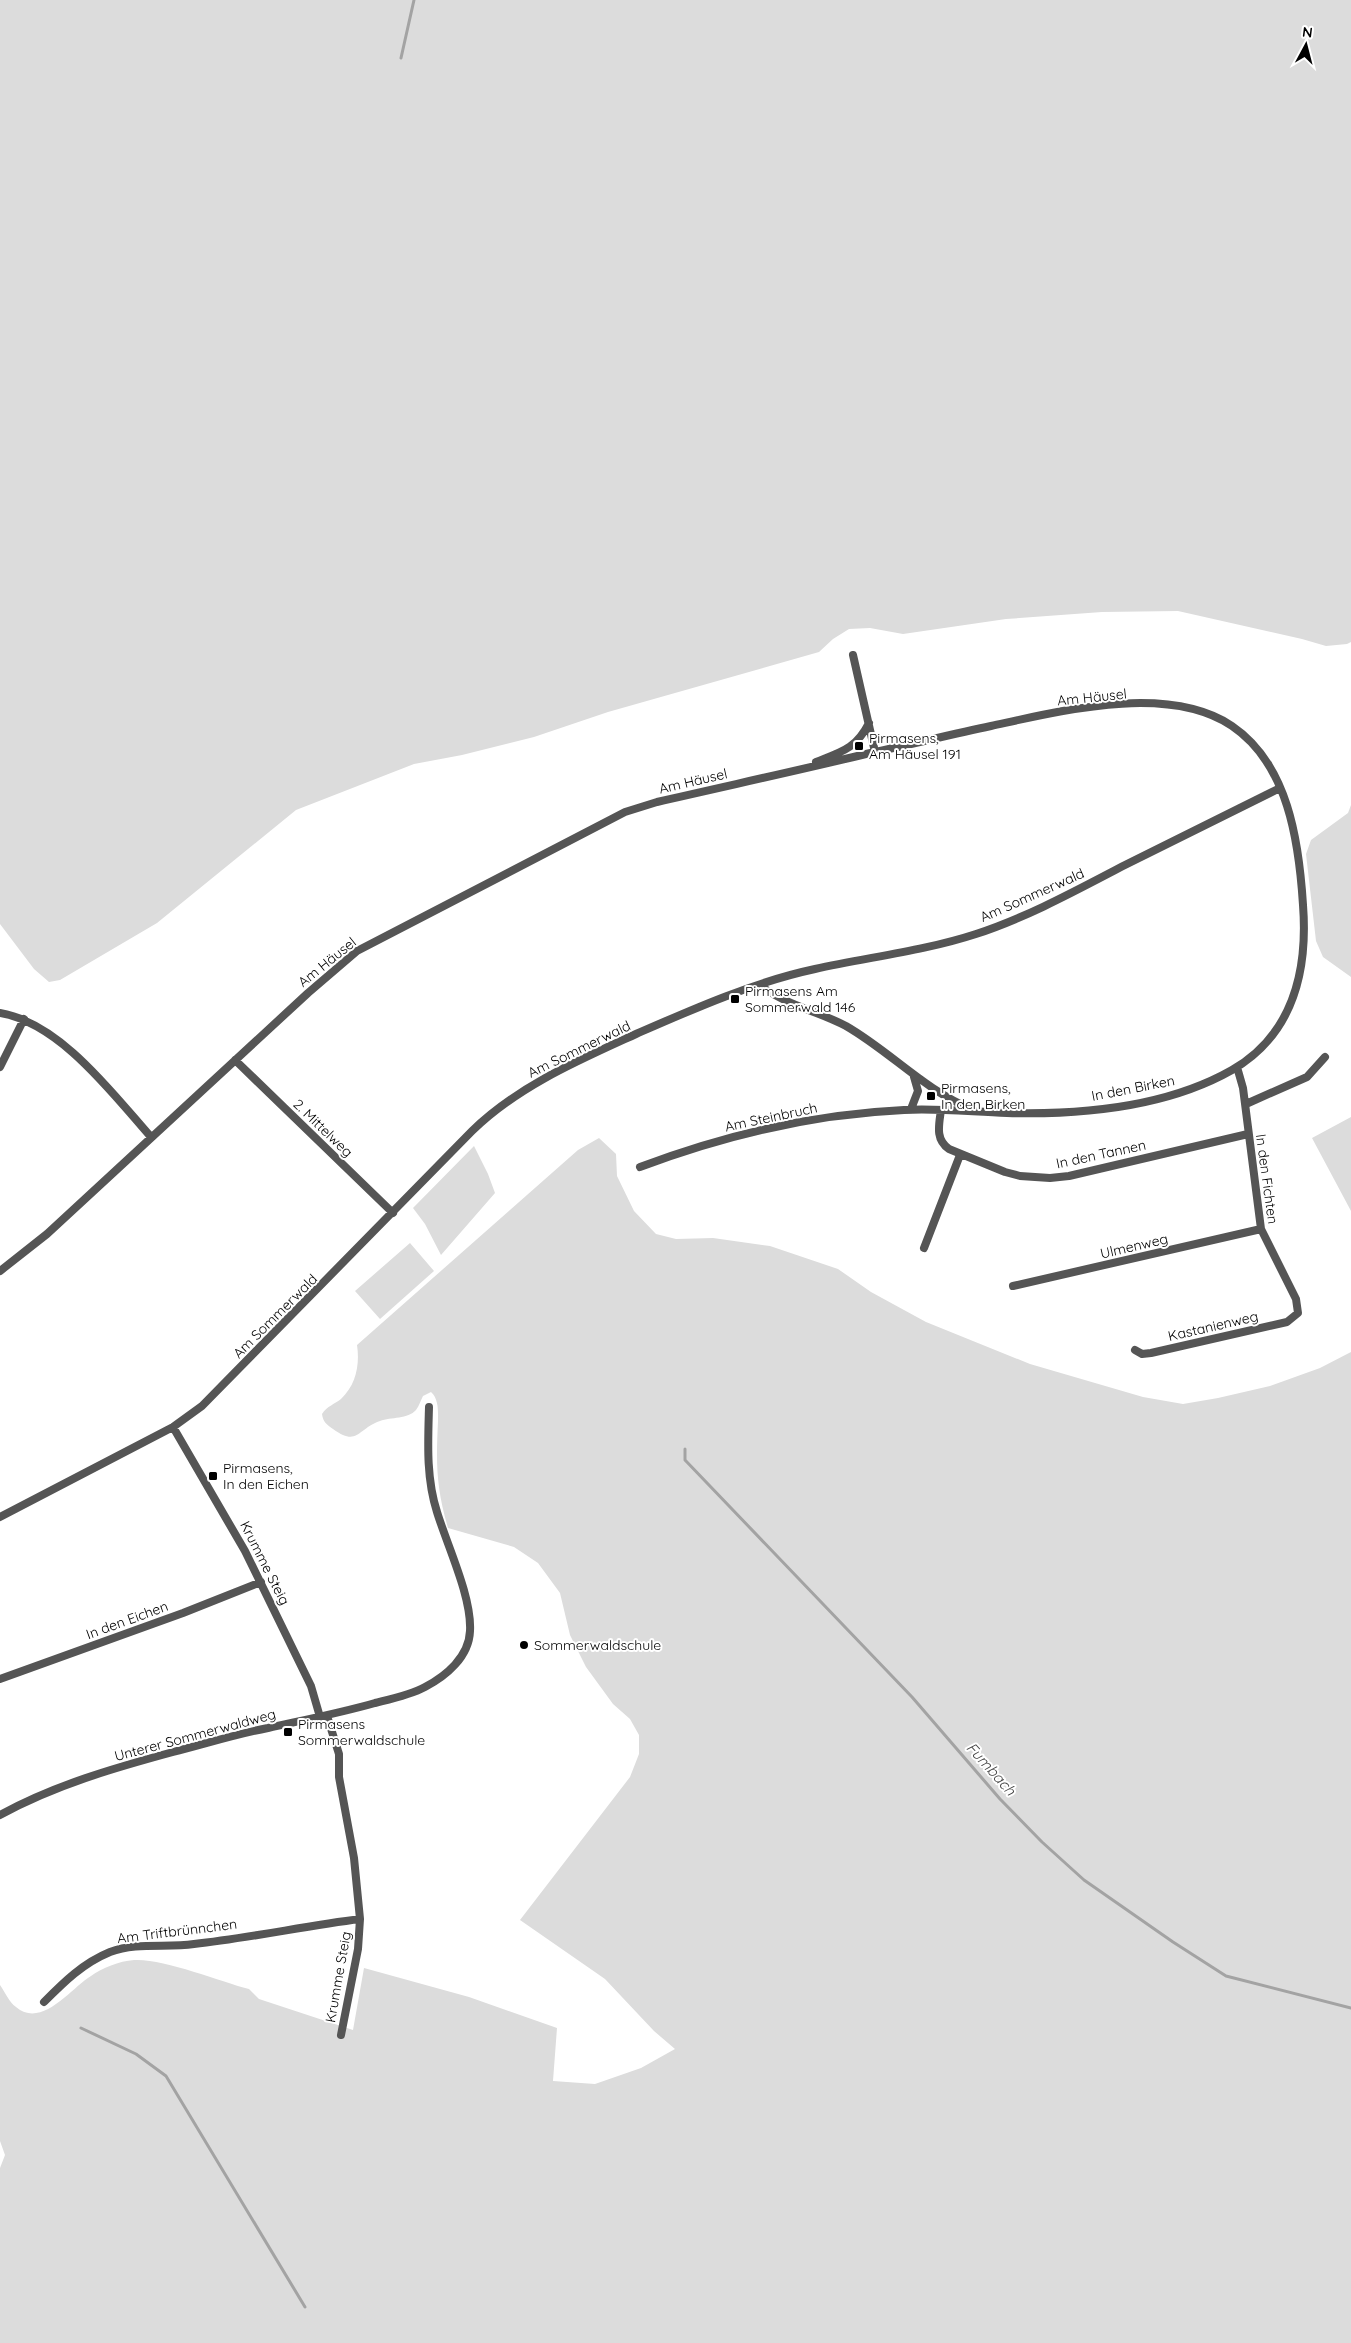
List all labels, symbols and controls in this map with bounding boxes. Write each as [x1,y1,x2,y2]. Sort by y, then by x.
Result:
north arrow [1281,20,1331,70]
text: N [1301,23,1314,42]
street label: Am Häusel [1056,684,1128,710]
place label: Pirmasens, Am Häusel 191 [869,729,961,763]
marker: Pirmasens, Am Häusel 191 [853,740,865,752]
street label: Am Häusel [657,764,729,798]
street label: Am Sommerwald [977,864,1087,926]
street label: Am Häusel [294,933,360,991]
place label: Pirmasens Am Sommerwald 146 [745,982,856,1016]
marker: Pirmasens Am Sommerwald 146 [729,993,741,1005]
street label: Am Sommerwald [525,1016,633,1082]
street label: In den Birken [1090,1071,1176,1105]
place label: Pirmasens, In den Birken [941,1079,1025,1113]
marker: Pirmasens, In den Birken [925,1090,937,1102]
street label: 2. Mittelweg [289,1095,357,1161]
street label: Am Steinbruch [723,1098,819,1136]
street label: In den Fichten [1252,1133,1282,1225]
street label: In den Tannen [1054,1136,1148,1172]
street label: Ulmenweg [1098,1229,1170,1263]
street label: Am Sommerwald [229,1270,321,1362]
street label: Kastanienweg [1166,1307,1260,1345]
place label: Pirmasens, In den Eichen [223,1459,309,1493]
marker: Pirmasens, In den Eichen [207,1470,219,1482]
street label: Krumme Steig [236,1518,294,1608]
street label: In den Eichen [84,1597,170,1643]
place label: Sommerwaldschule [534,1636,661,1654]
marker: Sommerwaldschule [518,1639,530,1651]
street label: Unterer Sommerwaldweg [112,1705,278,1765]
place label: Pirmasens Sommerwaldschule [298,1715,425,1749]
marker: Pirmasens Sommerwaldschule [282,1726,294,1738]
water label: Fumbach [963,1738,1020,1800]
street label: Am Triftbrünnchen [116,1915,238,1947]
street label: Krumme Steig [321,1930,355,2024]

